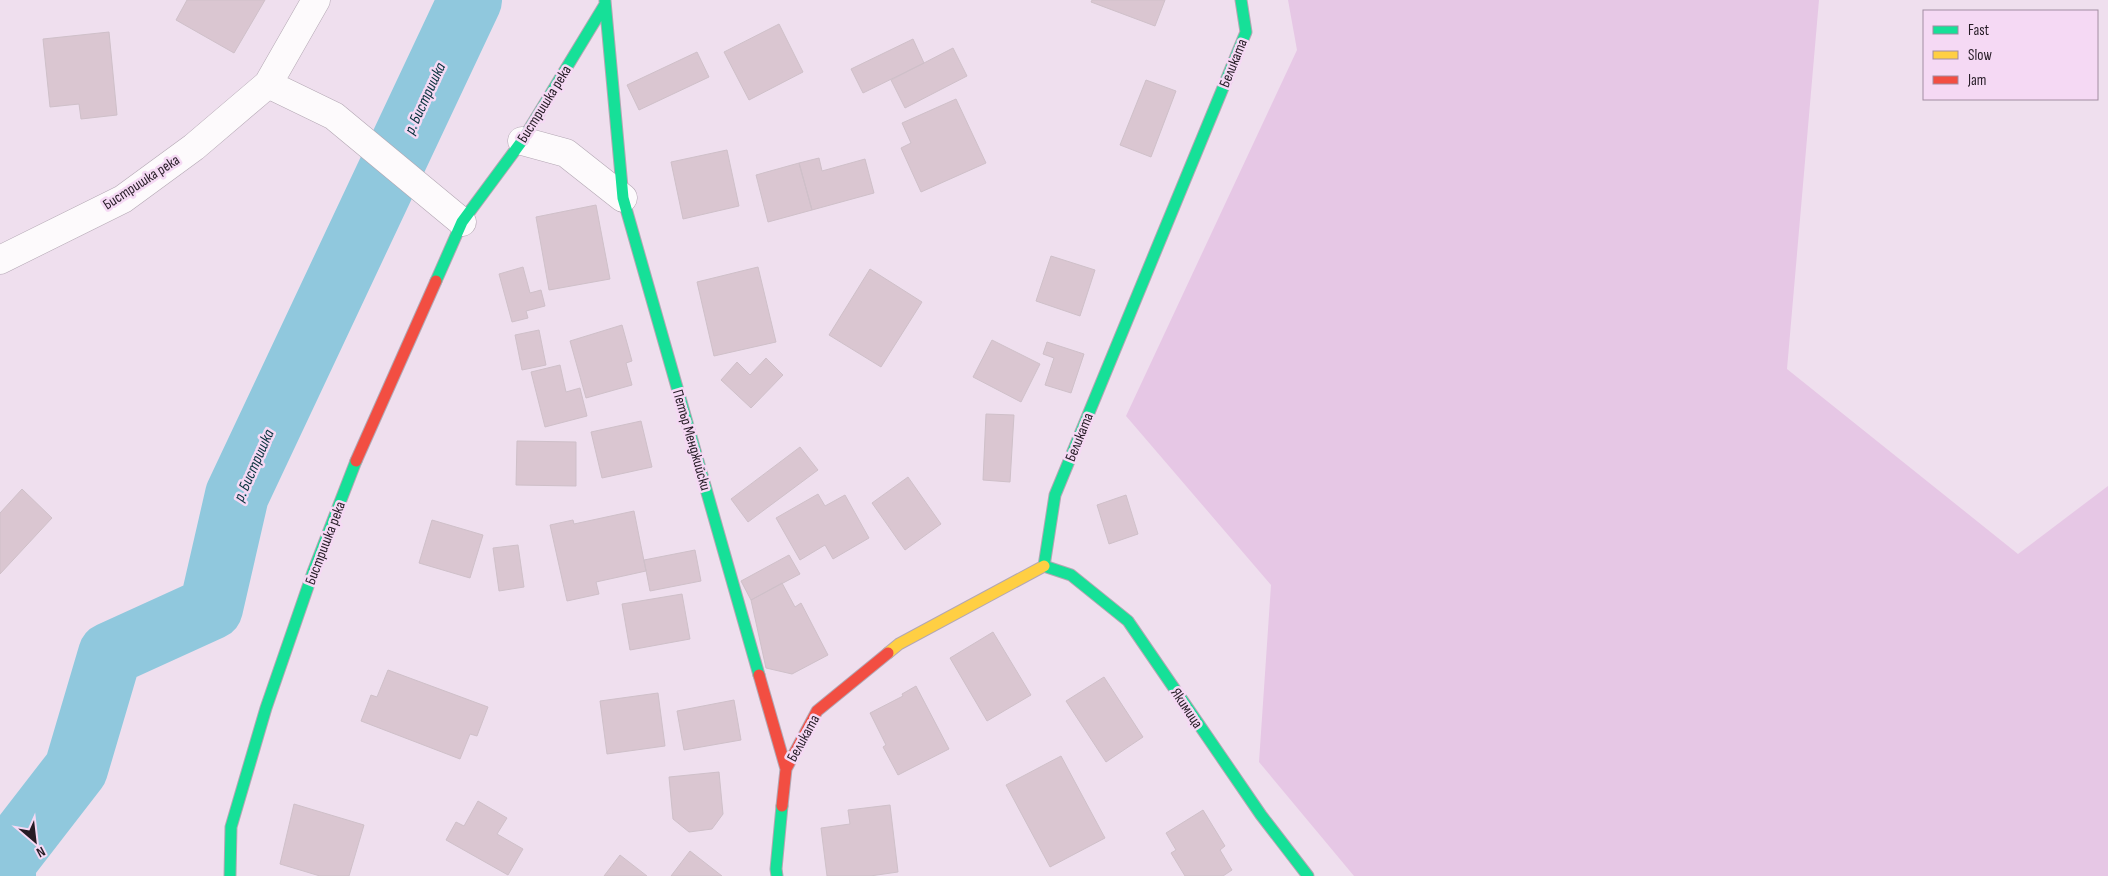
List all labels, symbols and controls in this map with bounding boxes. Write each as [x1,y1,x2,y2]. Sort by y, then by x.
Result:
legend [1923,10,2098,100]
text: Fast [1968,21,1990,40]
street label: Беликата [1215,36,1252,90]
text: Slow [1968,46,1992,65]
water label: р. Бистришка [400,59,450,138]
street label: Бистришка река [513,62,576,147]
text: Jam [1967,71,1986,90]
street label: Бистришка река [99,150,183,214]
street label: Петър Менджийски [668,387,715,493]
street label: Беликата [1061,410,1098,464]
water label: р. Бистришка [230,426,279,505]
street label: Бистришка река [301,499,350,588]
street label: Якимица [1166,684,1207,732]
street label: Беликата [783,711,824,765]
north arrow [10,816,60,866]
text: N [34,843,48,861]

